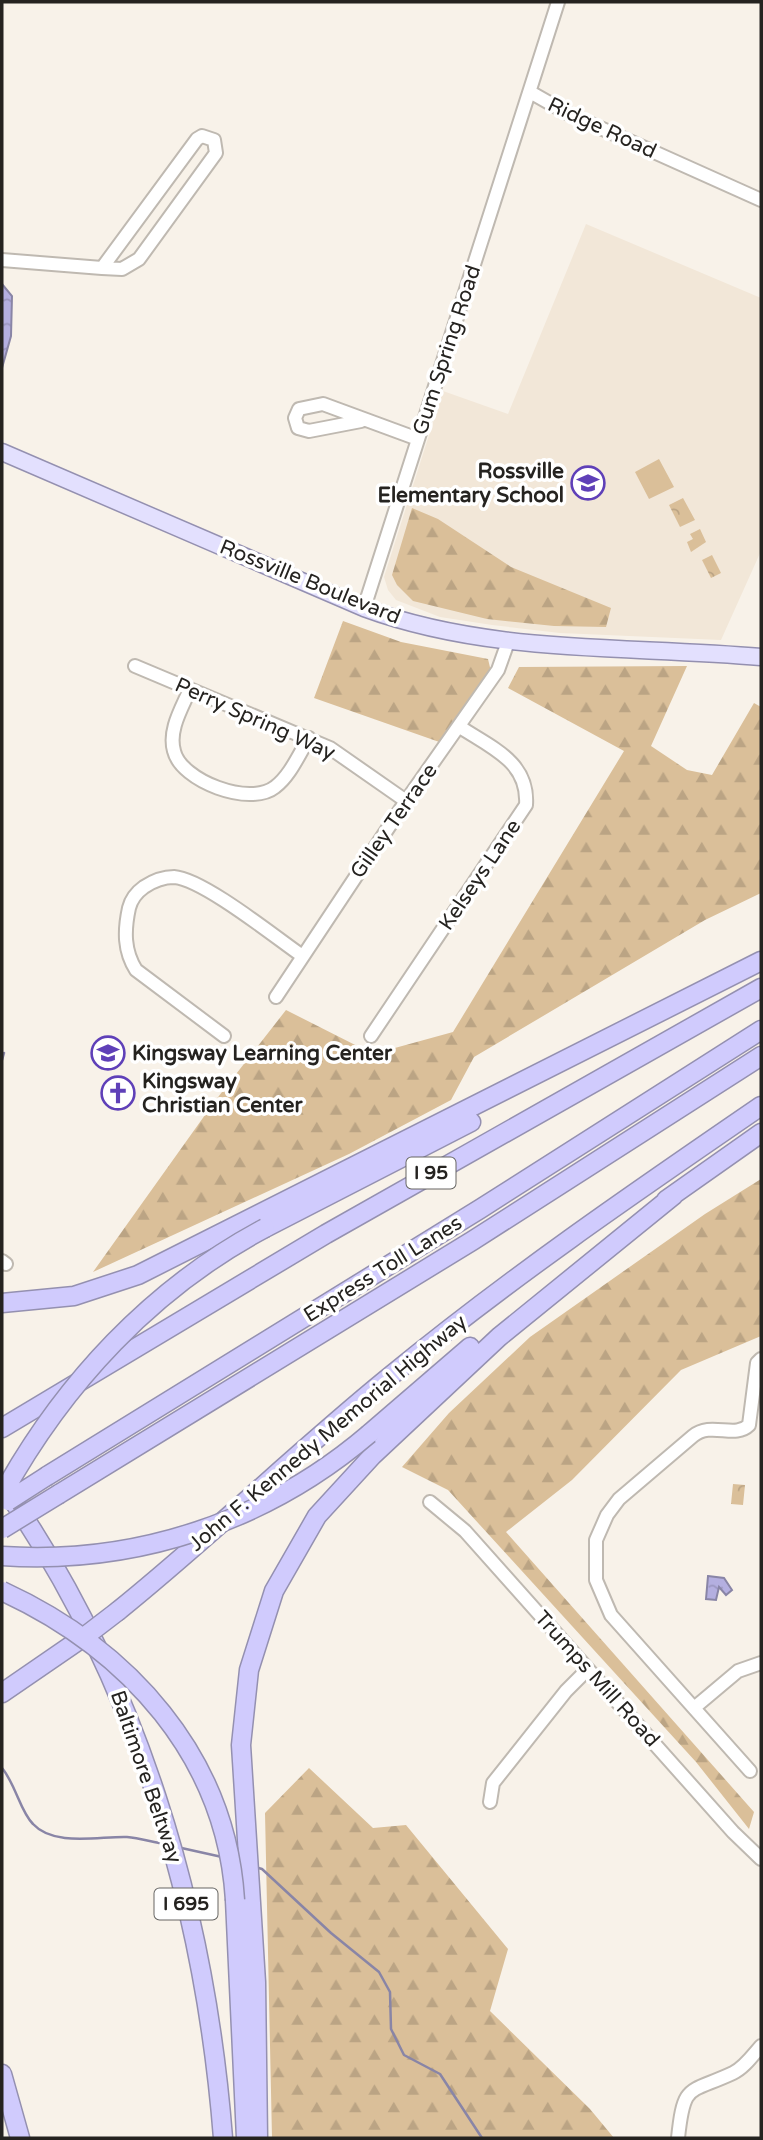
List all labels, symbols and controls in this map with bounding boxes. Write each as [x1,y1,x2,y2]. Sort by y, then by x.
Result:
street label: Ridge Road [544,92,660,164]
street label: Gum Spring Road [408,262,486,438]
place label: Rossville Elementary School [377,459,564,508]
school or university icon: Rossville Elementary School [569,464,607,502]
street label: Rossville Boulevard [216,534,404,630]
street label: Perry Spring Way [171,672,339,766]
street label: Gilley Terrace [345,759,443,883]
street label: Kelseys Lane [434,815,526,935]
school or university icon: Kingsway Learning Center [89,1034,127,1072]
place label: Kingsway Learning Center [132,1041,393,1066]
place label: Kingsway Christian Center [142,1069,303,1118]
church icon: Kingsway Christian Center [99,1074,137,1112]
road number: I 95 [406,1158,456,1189]
street label: Express Toll Lanes [299,1210,467,1328]
street label: John F. Kennedy Memorial Highway [184,1309,472,1557]
street label: Trumps Mill Road [529,1606,665,1752]
street label: Baltimore Beltway [105,1687,187,1867]
road number: I 695 [154,1888,218,1920]

